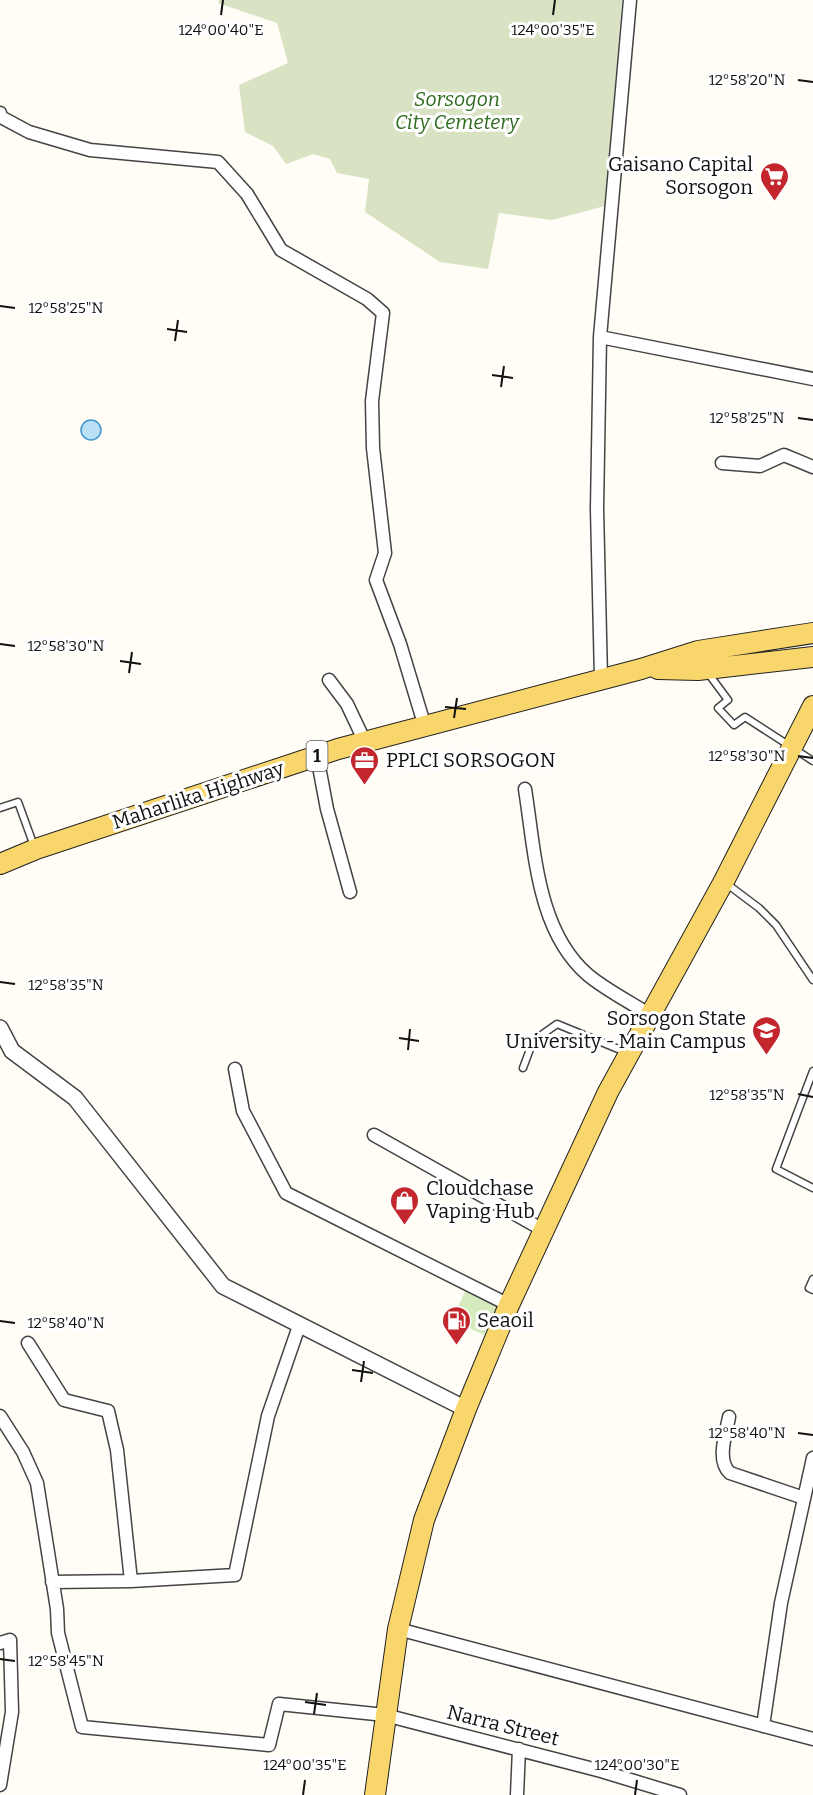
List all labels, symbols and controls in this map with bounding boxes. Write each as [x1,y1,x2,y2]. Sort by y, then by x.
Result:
text: 124°00'40"E [178,21,264,39]
text: 124°00'35"E [511,21,595,39]
text: 12°58'20"N [709,71,785,89]
park label: Sorsogon City Cemetery [395,87,521,134]
place label: Gaisano Capital Sorsogon [608,152,753,199]
supermarket icon: Gaisano Capital Sorsogon [758,160,790,202]
text: 12°58'25"N [29,299,104,317]
text: 12°58'25"N [710,409,785,427]
text: 12°58'30"N [28,637,105,655]
road number: 1 [306,741,328,771]
office icon: PPLCI SORSOGON [349,744,381,786]
text: 12°58'30"N [709,747,786,765]
place label: PPLCI SORSOGON [386,748,556,772]
street label: Maharlika Highway [109,756,287,834]
text: 12°58'35"N [28,976,104,994]
place label: Sorsogon State University - Main Campus [505,1006,746,1053]
school or university icon: Sorsogon State University - Main Campus [751,1014,783,1056]
text: 12°58'35"N [709,1086,785,1104]
place label: Cloudchase Vaping Hub [426,1176,535,1223]
shop icon: Cloudchase Vaping Hub [389,1184,421,1226]
fuel station icon: Seaoil [440,1304,472,1346]
place label: Seaoil [477,1308,534,1332]
text: 12°58'40"N [27,1314,105,1332]
text: 12°58'40"N [708,1424,786,1442]
text: 12°58'45"N [28,1652,104,1670]
street label: Narra Street [444,1699,562,1751]
text: 124°00'35"E [263,1756,347,1774]
text: 124°00'30"E [595,1756,680,1774]

